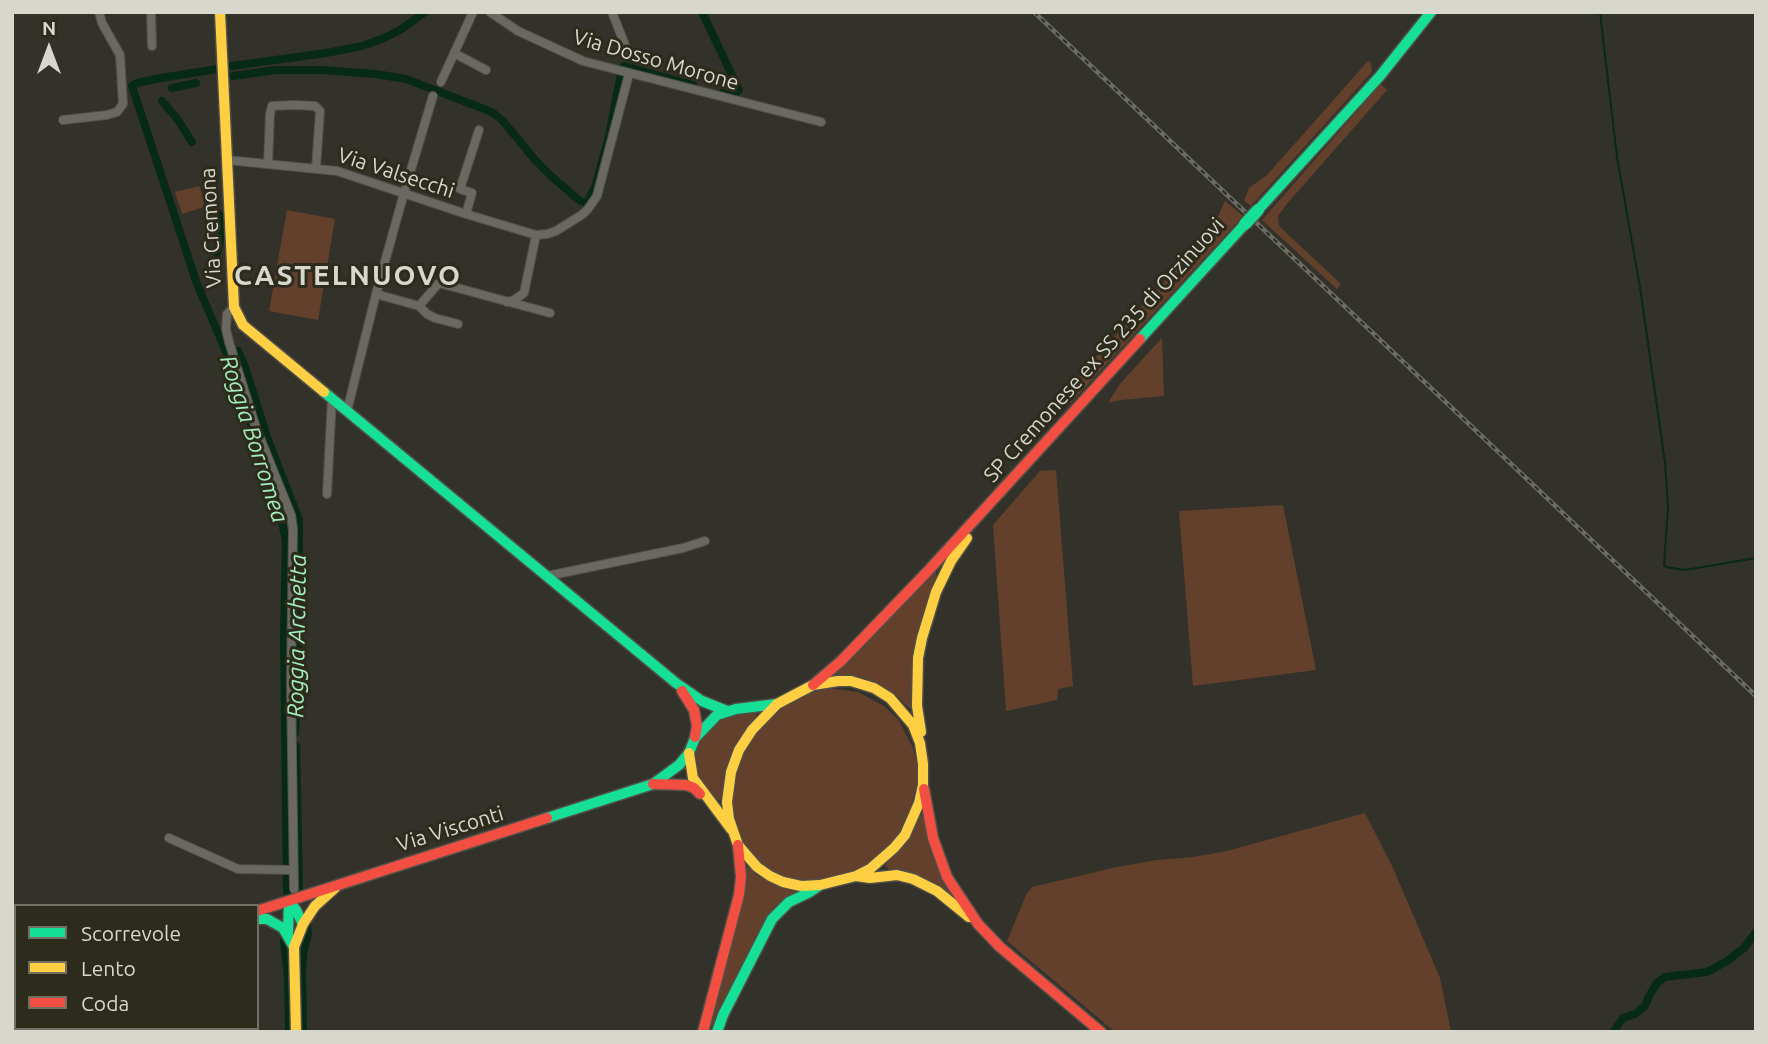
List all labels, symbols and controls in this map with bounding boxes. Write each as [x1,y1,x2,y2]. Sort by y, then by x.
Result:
north arrow [14,14,84,84]
text: N [42,17,56,39]
street label: Via Dosso Morone [570,24,742,96]
street label: Via Valsecchi [334,142,458,204]
street label: Via Cremona [195,167,227,289]
street label: SP Cremonese ex SS 235 di Orzinuovi [978,213,1230,487]
district label: CASTELNUOVO [235,259,461,293]
water label: Roggia Borromea [214,352,294,526]
water label: Roggia Archetta [282,554,312,718]
street label: Via Visconti [394,801,506,857]
legend [14,904,259,1030]
text: Scorrevole [81,921,181,945]
text: Lento [81,956,136,980]
text: Coda [81,991,129,1015]

